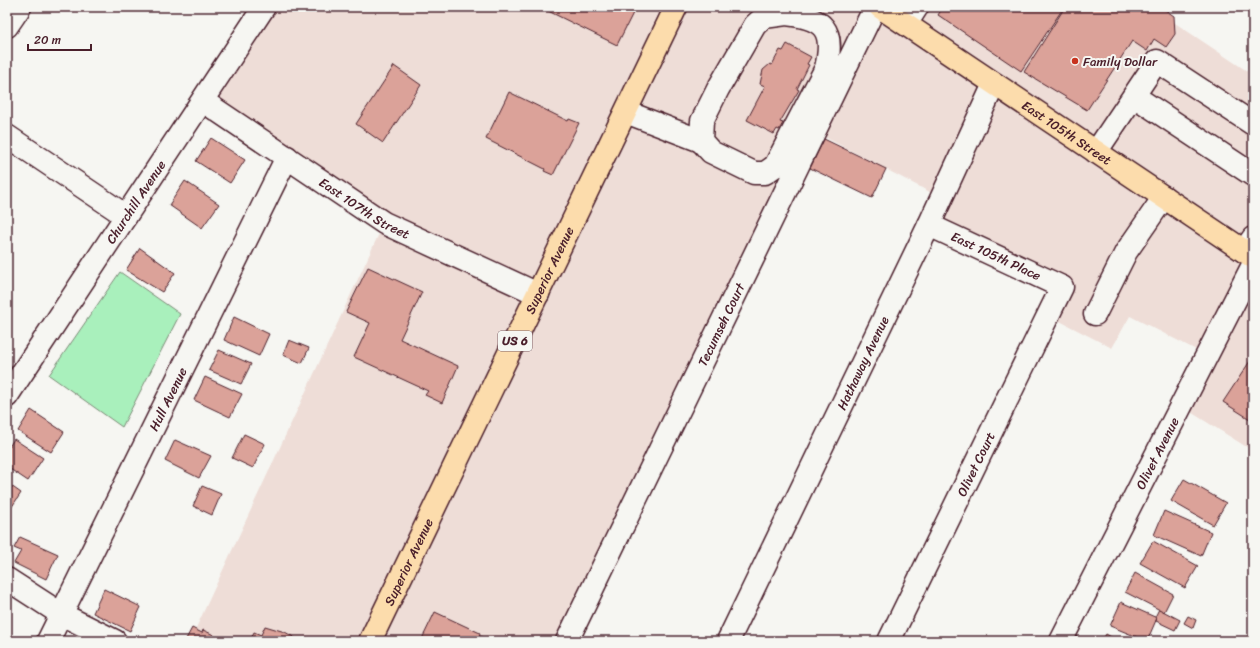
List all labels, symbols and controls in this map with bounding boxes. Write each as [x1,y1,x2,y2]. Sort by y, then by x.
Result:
scale bar [28,26,91,52]
text: 20 m [34,29,61,51]
place label: Family Dollar [1083,50,1158,73]
marker: Family Dollar [1070,56,1080,66]
street label: East 105th Street [1017,94,1117,171]
street label: Churchill Avenue [99,155,172,248]
street label: East 107th Street [314,171,414,245]
street label: Superior Avenue [518,222,580,318]
street label: East 105th Place [947,225,1045,287]
street label: Tecumseh Court [691,278,751,370]
street label: Hathaway Avenue [830,312,895,414]
road number: US 6 [498,331,532,351]
street label: Hull Avenue [142,363,193,435]
street label: Olivet Avenue [1129,413,1185,493]
street label: Olivet Court [950,427,1001,500]
street label: Superior Avenue [377,514,439,609]

